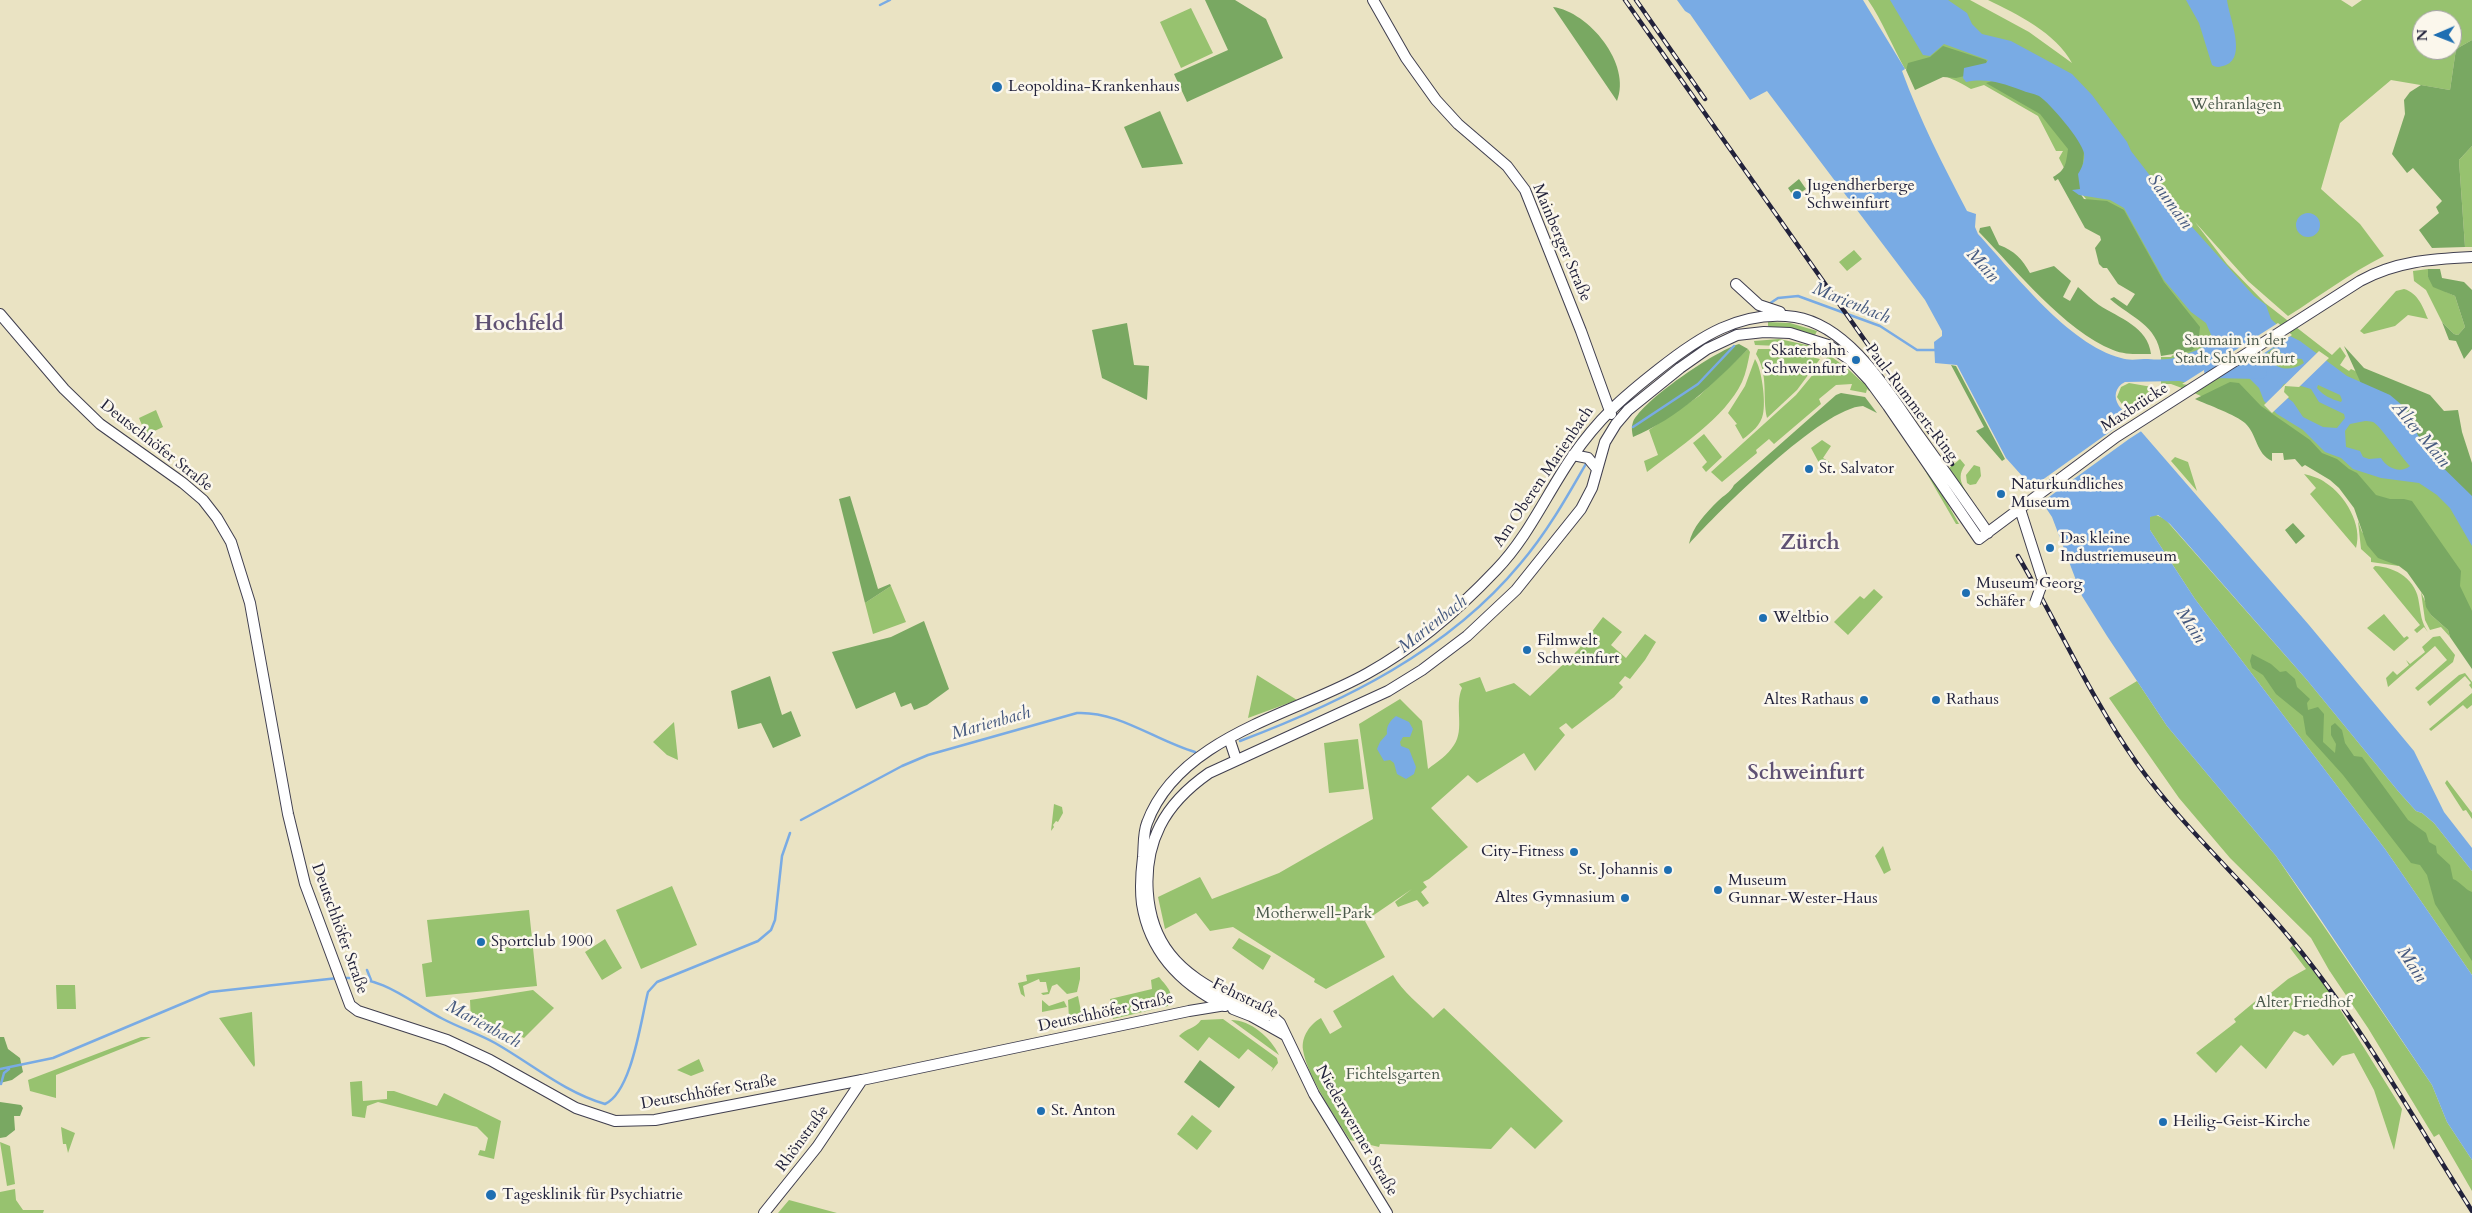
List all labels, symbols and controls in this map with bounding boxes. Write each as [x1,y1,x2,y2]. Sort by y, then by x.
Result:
north arrow [2412,10,2462,60]
text: N [2413,29,2432,41]
place label: Leopoldina-Krankenhaus [1008,77,1179,97]
marker: Leopoldina-Krankenhaus [990,80,1004,94]
park label: Wehranlagen [2190,95,2282,115]
water label: Saumain [2142,170,2196,234]
place label: Jugendherberge Schweinfurt [1807,176,1915,214]
street label: Mainberger Straße [1527,181,1595,305]
marker: Jugendherberge Schweinfurt [1791,189,1803,201]
water label: Main [1961,245,2003,287]
water label: Marienbach [1809,279,1893,329]
district label: Hochfeld [474,312,564,338]
park label: Saumain in der Stadt Schweinfurt [2175,331,2295,369]
street label: Paul-Rummert-Ring [1861,340,1961,466]
place label: Skaterbahn Schweinfurt [1764,341,1846,379]
marker: Skaterbahn Schweinfurt [1850,354,1862,366]
street label: Maxbrücke [2098,379,2172,437]
street label: Deutschhöfer Straße [96,396,216,496]
water label: Alter Main [2386,397,2454,473]
street label: Am Oberen Marienbach [1490,403,1598,551]
place label: St. Salvator [1819,459,1894,479]
marker: St. Salvator [1803,463,1815,475]
place label: Naturkundliches Museum [2011,475,2123,513]
marker: Naturkundliches Museum [1995,488,2007,500]
place label: Das kleine Industriemuseum [2060,529,2177,567]
district label: Zürch [1780,531,1840,557]
marker: Das kleine Industriemuseum [2044,542,2056,554]
place label: Museum Georg Schäfer [1976,574,2082,612]
marker: Museum Georg Schäfer [1960,587,1972,599]
water label: Marienbach [1394,591,1472,659]
water label: Main [2171,604,2209,648]
place label: Weltbio [1773,608,1829,628]
marker: Weltbio [1757,612,1769,624]
place label: Filmwelt Schweinfurt [1537,631,1619,669]
marker: Filmwelt Schweinfurt [1521,644,1533,656]
place label: Altes Rathaus [1764,690,1854,710]
place label: Rathaus [1946,690,1999,710]
marker: Altes Rathaus [1858,694,1870,706]
marker: Rathaus [1930,694,1942,706]
water label: Marienbach [949,702,1033,746]
district label: Schweinfurt [1748,761,1864,787]
place label: City-Fitness [1481,842,1564,862]
marker: City-Fitness [1568,846,1580,858]
place label: St. Johannis [1579,860,1658,880]
street label: Deutschhöfer Straße [306,861,372,997]
marker: St. Johannis [1662,864,1674,876]
place label: Museum Gunnar-Wester-Haus [1728,871,1878,909]
marker: Museum Gunnar-Wester-Haus [1712,884,1724,896]
place label: Altes Gymnasium [1495,888,1615,908]
marker: Altes Gymnasium [1619,892,1631,904]
park label: Motherwell-Park [1256,904,1372,924]
place label: Sportclub 1900 [491,932,593,952]
marker: Sportclub 1900 [475,936,487,948]
water label: Main [2392,943,2430,987]
street label: Fehrstraße [1209,975,1281,1023]
street label: Deutschhöfer Straße [1037,989,1175,1037]
park label: Alter Friedhof [2255,993,2351,1013]
water label: Marienbach [442,996,524,1054]
street label: Niederwerrner Straße [1311,1062,1401,1200]
park label: Fichtelsgarten [1346,1065,1440,1085]
street label: Deutschhöfer Straße [639,1072,779,1114]
place label: St. Anton [1051,1101,1116,1121]
street label: Rhönstraße [772,1102,834,1176]
marker: St. Anton [1035,1105,1047,1117]
place label: Heilig-Geist-Kirche [2173,1112,2310,1132]
marker: Heilig-Geist-Kirche [2157,1116,2169,1128]
place label: Tagesklinik für Psychiatrie [502,1185,683,1205]
marker: Tagesklinik für Psychiatrie [484,1188,498,1202]

